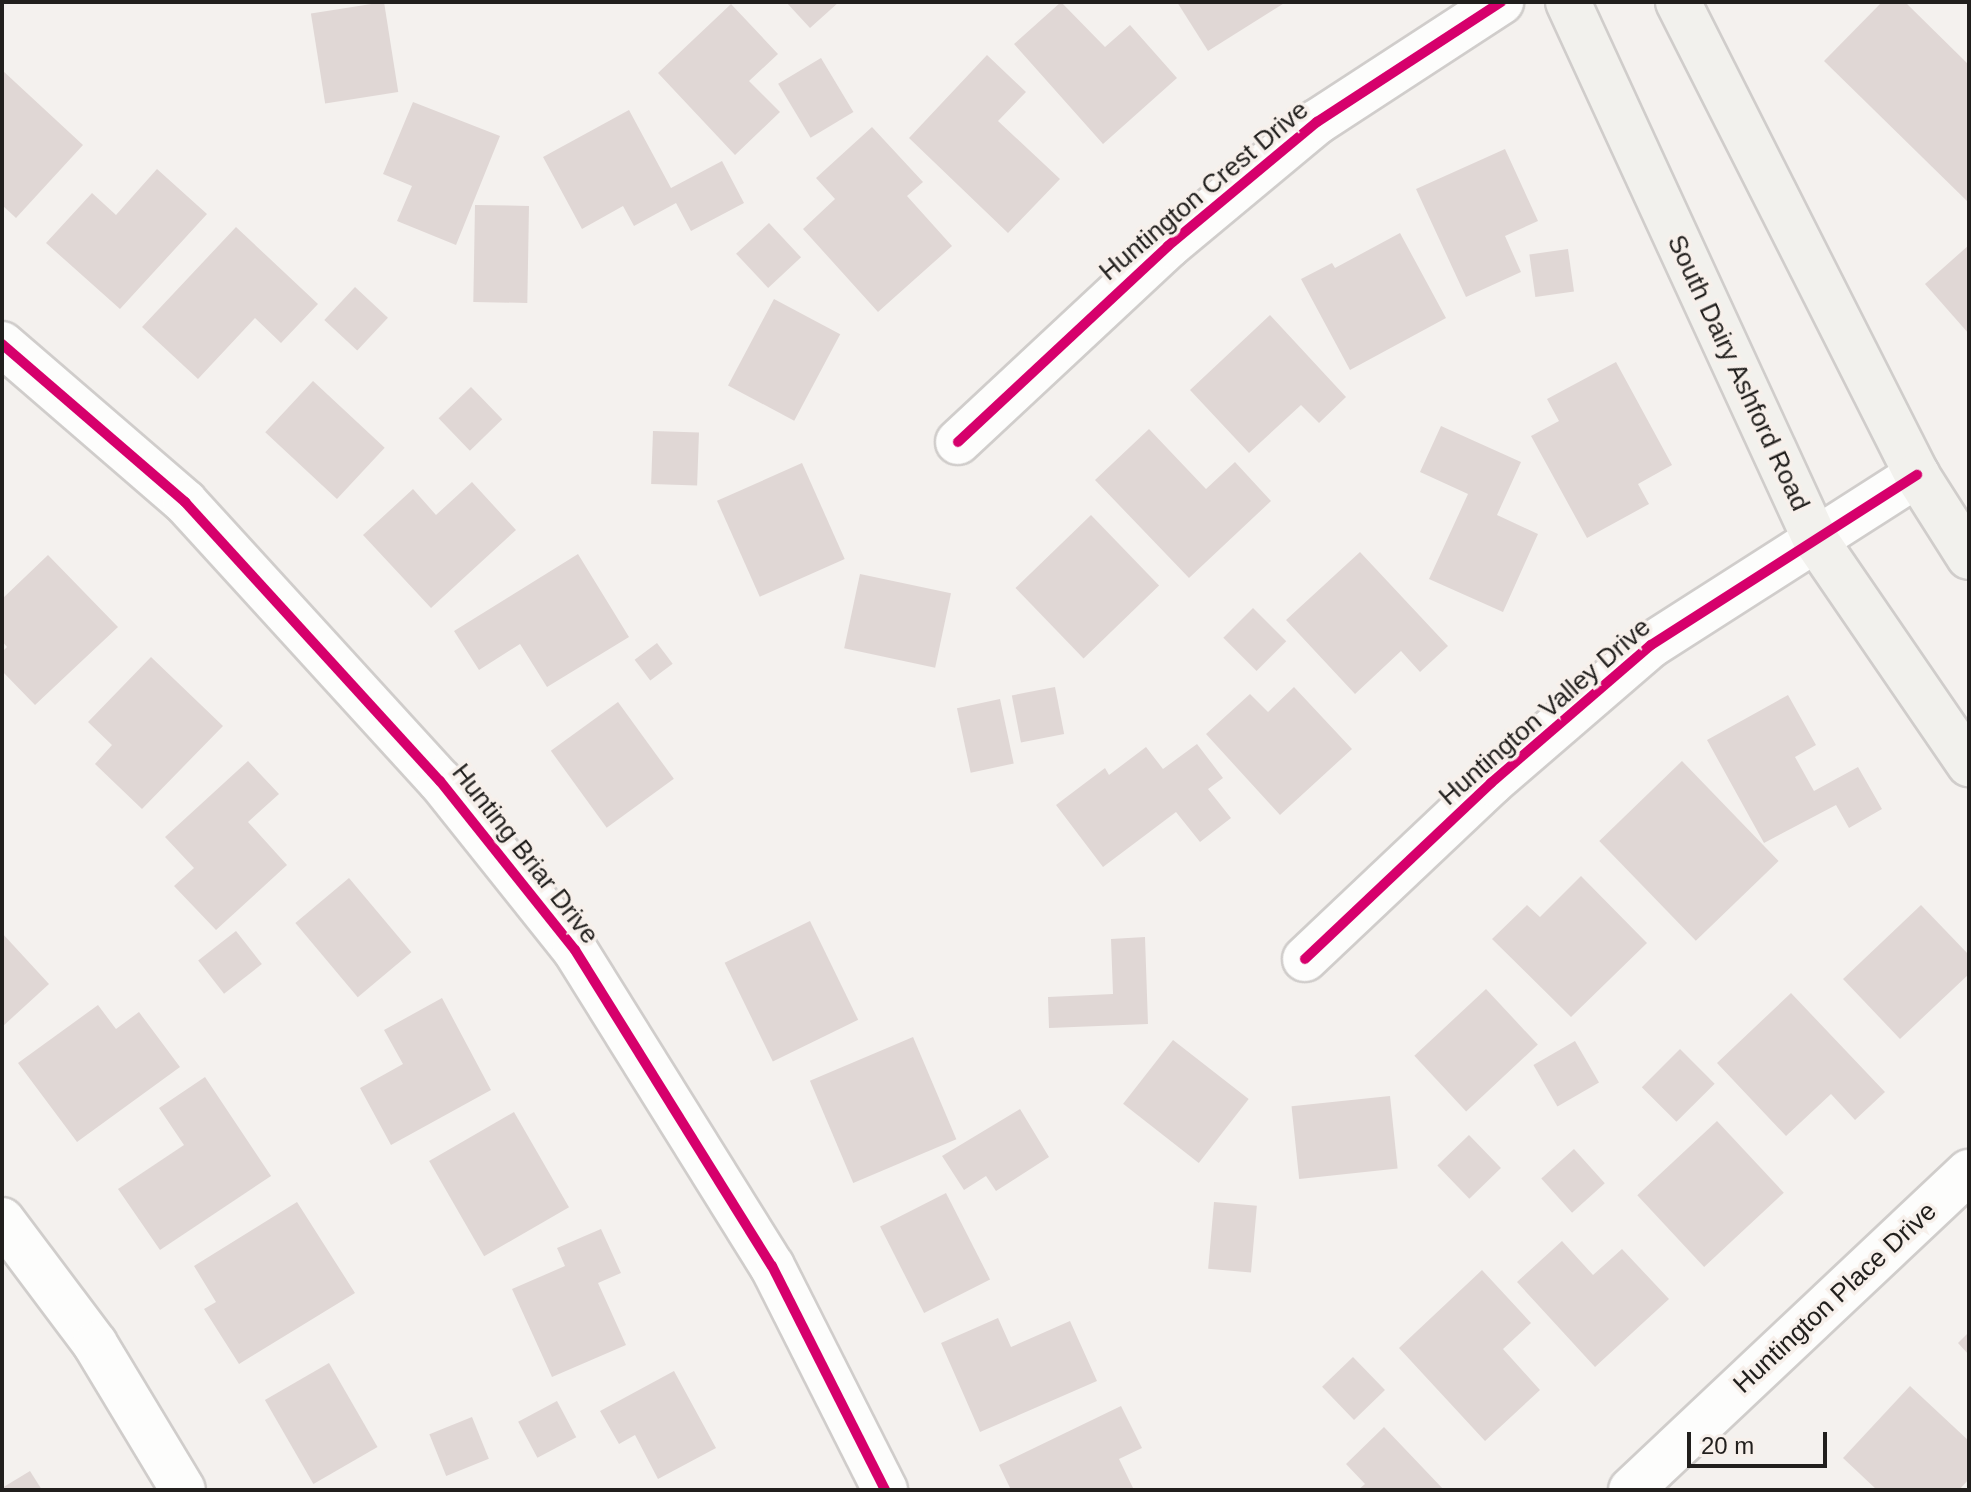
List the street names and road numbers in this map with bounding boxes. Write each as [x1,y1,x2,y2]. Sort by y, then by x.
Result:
street label: Huntington Crest Drive [1093,95,1315,287]
street label: South Dairy Ashford Road [1660,230,1816,516]
street label: Huntington Valley Drive [1433,612,1657,812]
street label: Hunting Briar Drive [445,758,605,950]
street label: Huntington Place Drive [1727,1196,1943,1400]

